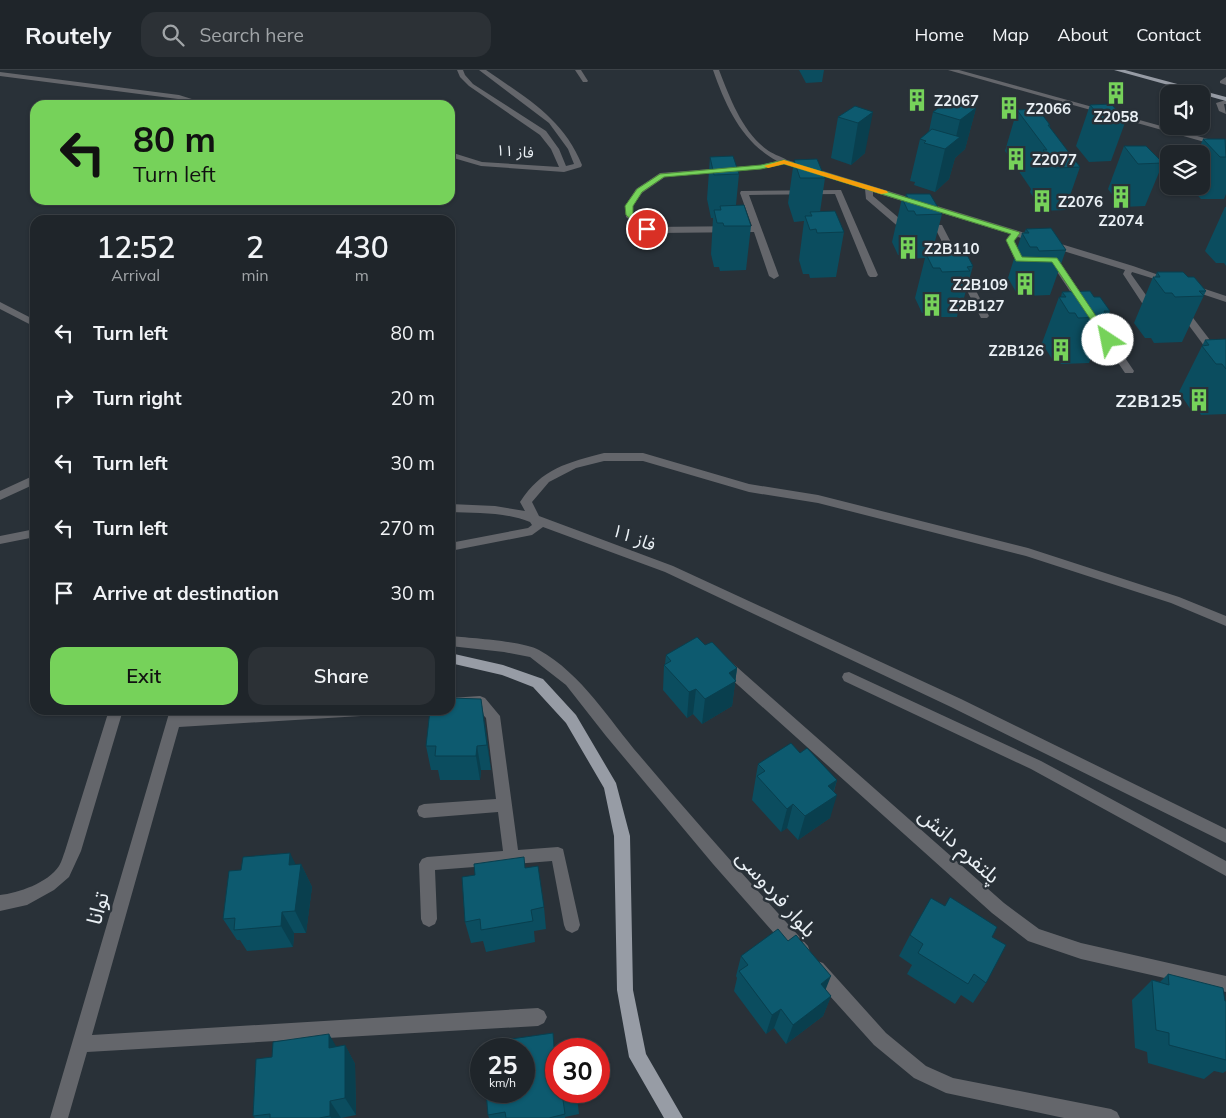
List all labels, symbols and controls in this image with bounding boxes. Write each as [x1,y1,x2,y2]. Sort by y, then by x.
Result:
search box [141,12,491,57]
text: Routely [25,20,111,50]
icon: search [159,21,187,49]
text: Search here [199,23,304,47]
text: Home [914,23,964,46]
text: Map [992,23,1029,46]
text: About [1057,23,1108,46]
text: Contact [1136,23,1201,46]
building icon: Z2058 [1103,80,1129,106]
map controls [1160,85,1210,195]
button: sound [1160,85,1210,135]
building icon: Z2067 [904,87,930,113]
place label: Z2067 [934,91,979,110]
building icon: Z2066 [996,95,1022,121]
place label: Z2066 [1026,99,1071,118]
place label: Z2058 [1093,107,1139,126]
text: 80 m [133,117,216,161]
icon: left [50,120,115,185]
street label: فاز ۱۱ [496,140,535,162]
button: layers [1160,145,1210,195]
building icon: Z2077 [1003,146,1029,172]
place label: Z2077 [1032,150,1077,169]
text: Turn left [133,160,216,188]
building icon: Z2074 [1108,184,1134,210]
building icon: Z2076 [1029,188,1055,214]
place label: Z2076 [1058,192,1103,211]
pin [626,208,668,250]
place label: Z2074 [1098,211,1144,230]
icon: arrive [633,215,661,243]
text: 12:52 [96,228,175,266]
text: 2 [246,228,264,266]
text: 430 [335,228,389,266]
building icon: Z2B110 [895,235,921,261]
place label: Z2B110 [924,239,979,258]
text: Arrival [111,265,160,285]
text: min [241,265,269,285]
text: m [355,265,369,285]
building icon: Z2B109 [1012,271,1038,297]
place label: Z2B109 [953,275,1008,294]
building icon: Z2B127 [919,292,945,318]
place label: Z2B127 [949,296,1004,315]
position arrow [1081,313,1133,365]
icon: left [50,319,78,347]
text: Turn left [93,321,168,345]
text: 80 m [391,321,435,345]
building icon: Z2B126 [1048,337,1074,363]
place label: Z2B126 [989,341,1044,360]
icon: right [50,384,78,412]
text: Turn right [93,386,182,410]
text: 20 m [391,386,435,410]
building icon: Z2B125 [1186,387,1212,413]
place label: Z2B125 [1115,389,1182,412]
icon: left [50,449,78,477]
text: Turn left [93,451,168,475]
text: 30 m [391,451,435,475]
icon: left [50,514,78,542]
text: Turn left [93,516,168,540]
text: 270 m [379,516,435,540]
street label: فاز ۱۱ [609,518,659,556]
icon: arrive [50,579,78,607]
text: Arrive at destination [93,581,279,605]
text: 30 m [391,581,435,605]
button: Exit [50,647,238,705]
button: Share [248,647,435,705]
street label: پلتفرم دانش [911,801,1006,892]
street label: بلوار فردوسی [731,844,823,942]
street label: توانا [80,889,114,927]
speed limit sign: 30 [545,1038,610,1103]
text: 25 [487,1049,518,1080]
text: km/h [489,1075,516,1090]

